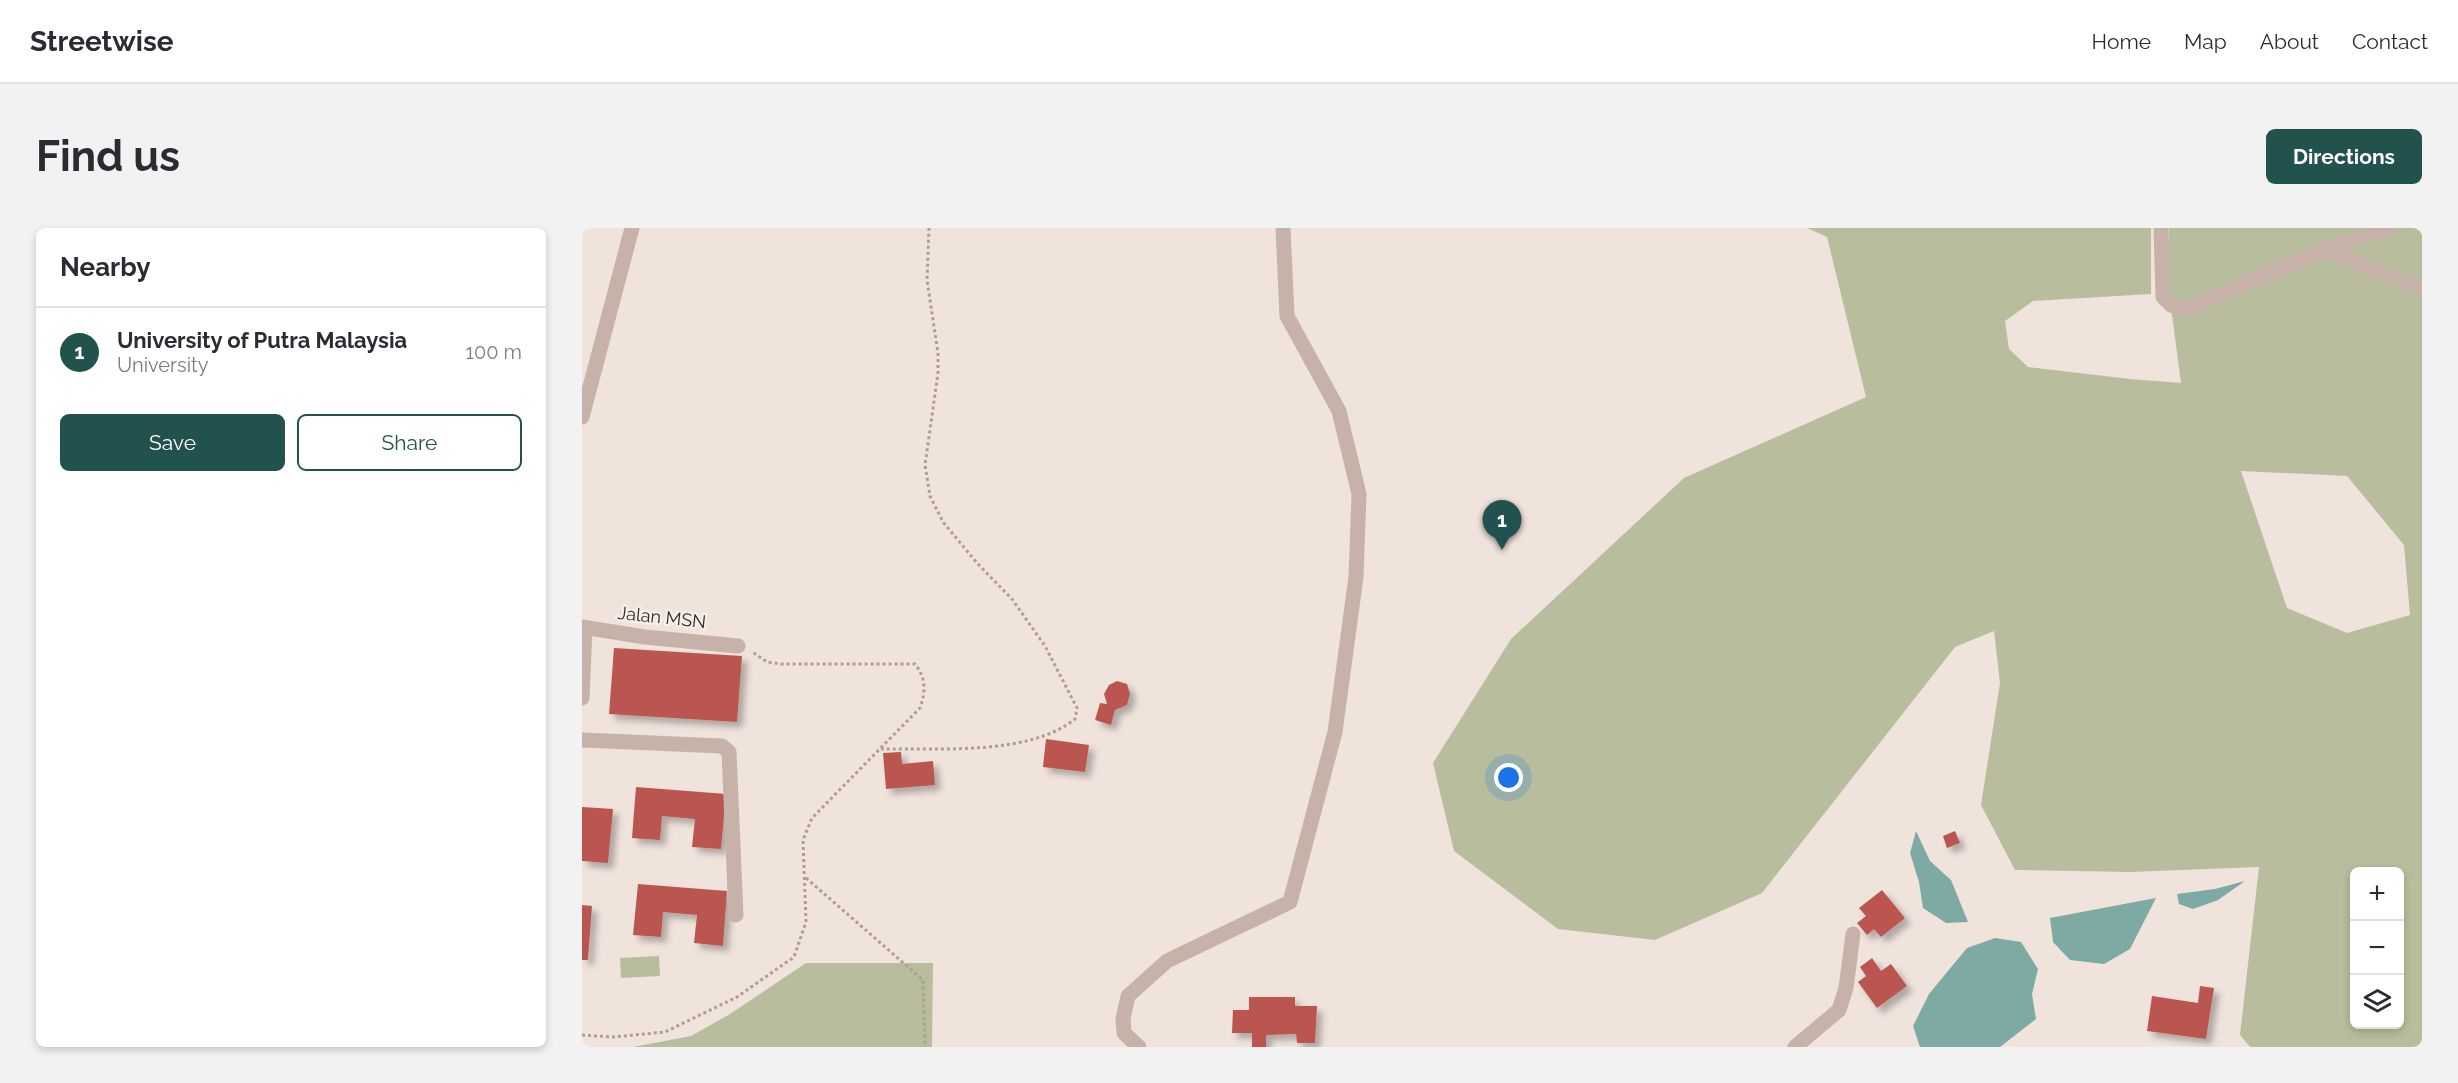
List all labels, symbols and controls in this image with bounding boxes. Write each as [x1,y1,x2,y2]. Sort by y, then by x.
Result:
text: Streetwise [30,25,174,58]
text: Home [2092,29,2151,54]
text: Map [2184,29,2227,54]
text: About [2260,29,2319,54]
text: Contact [2352,29,2428,54]
button: Directions [2266,129,2422,184]
text: Find us [36,132,180,181]
text: Nearby [60,252,150,282]
text: University of Putra Malaysia [117,327,407,353]
text: 1 [75,340,84,364]
text: 100 m [465,340,522,364]
text: University [117,353,209,377]
button: Save [60,414,285,471]
button: Share [297,414,522,471]
pin: 1 [1482,500,1522,550]
street label: Jalan MSN [617,602,707,632]
your location [1494,763,1523,792]
map controls [2350,867,2404,1029]
button: + [2350,867,2404,921]
button: − [2350,921,2404,975]
button: layers [2350,975,2404,1029]

